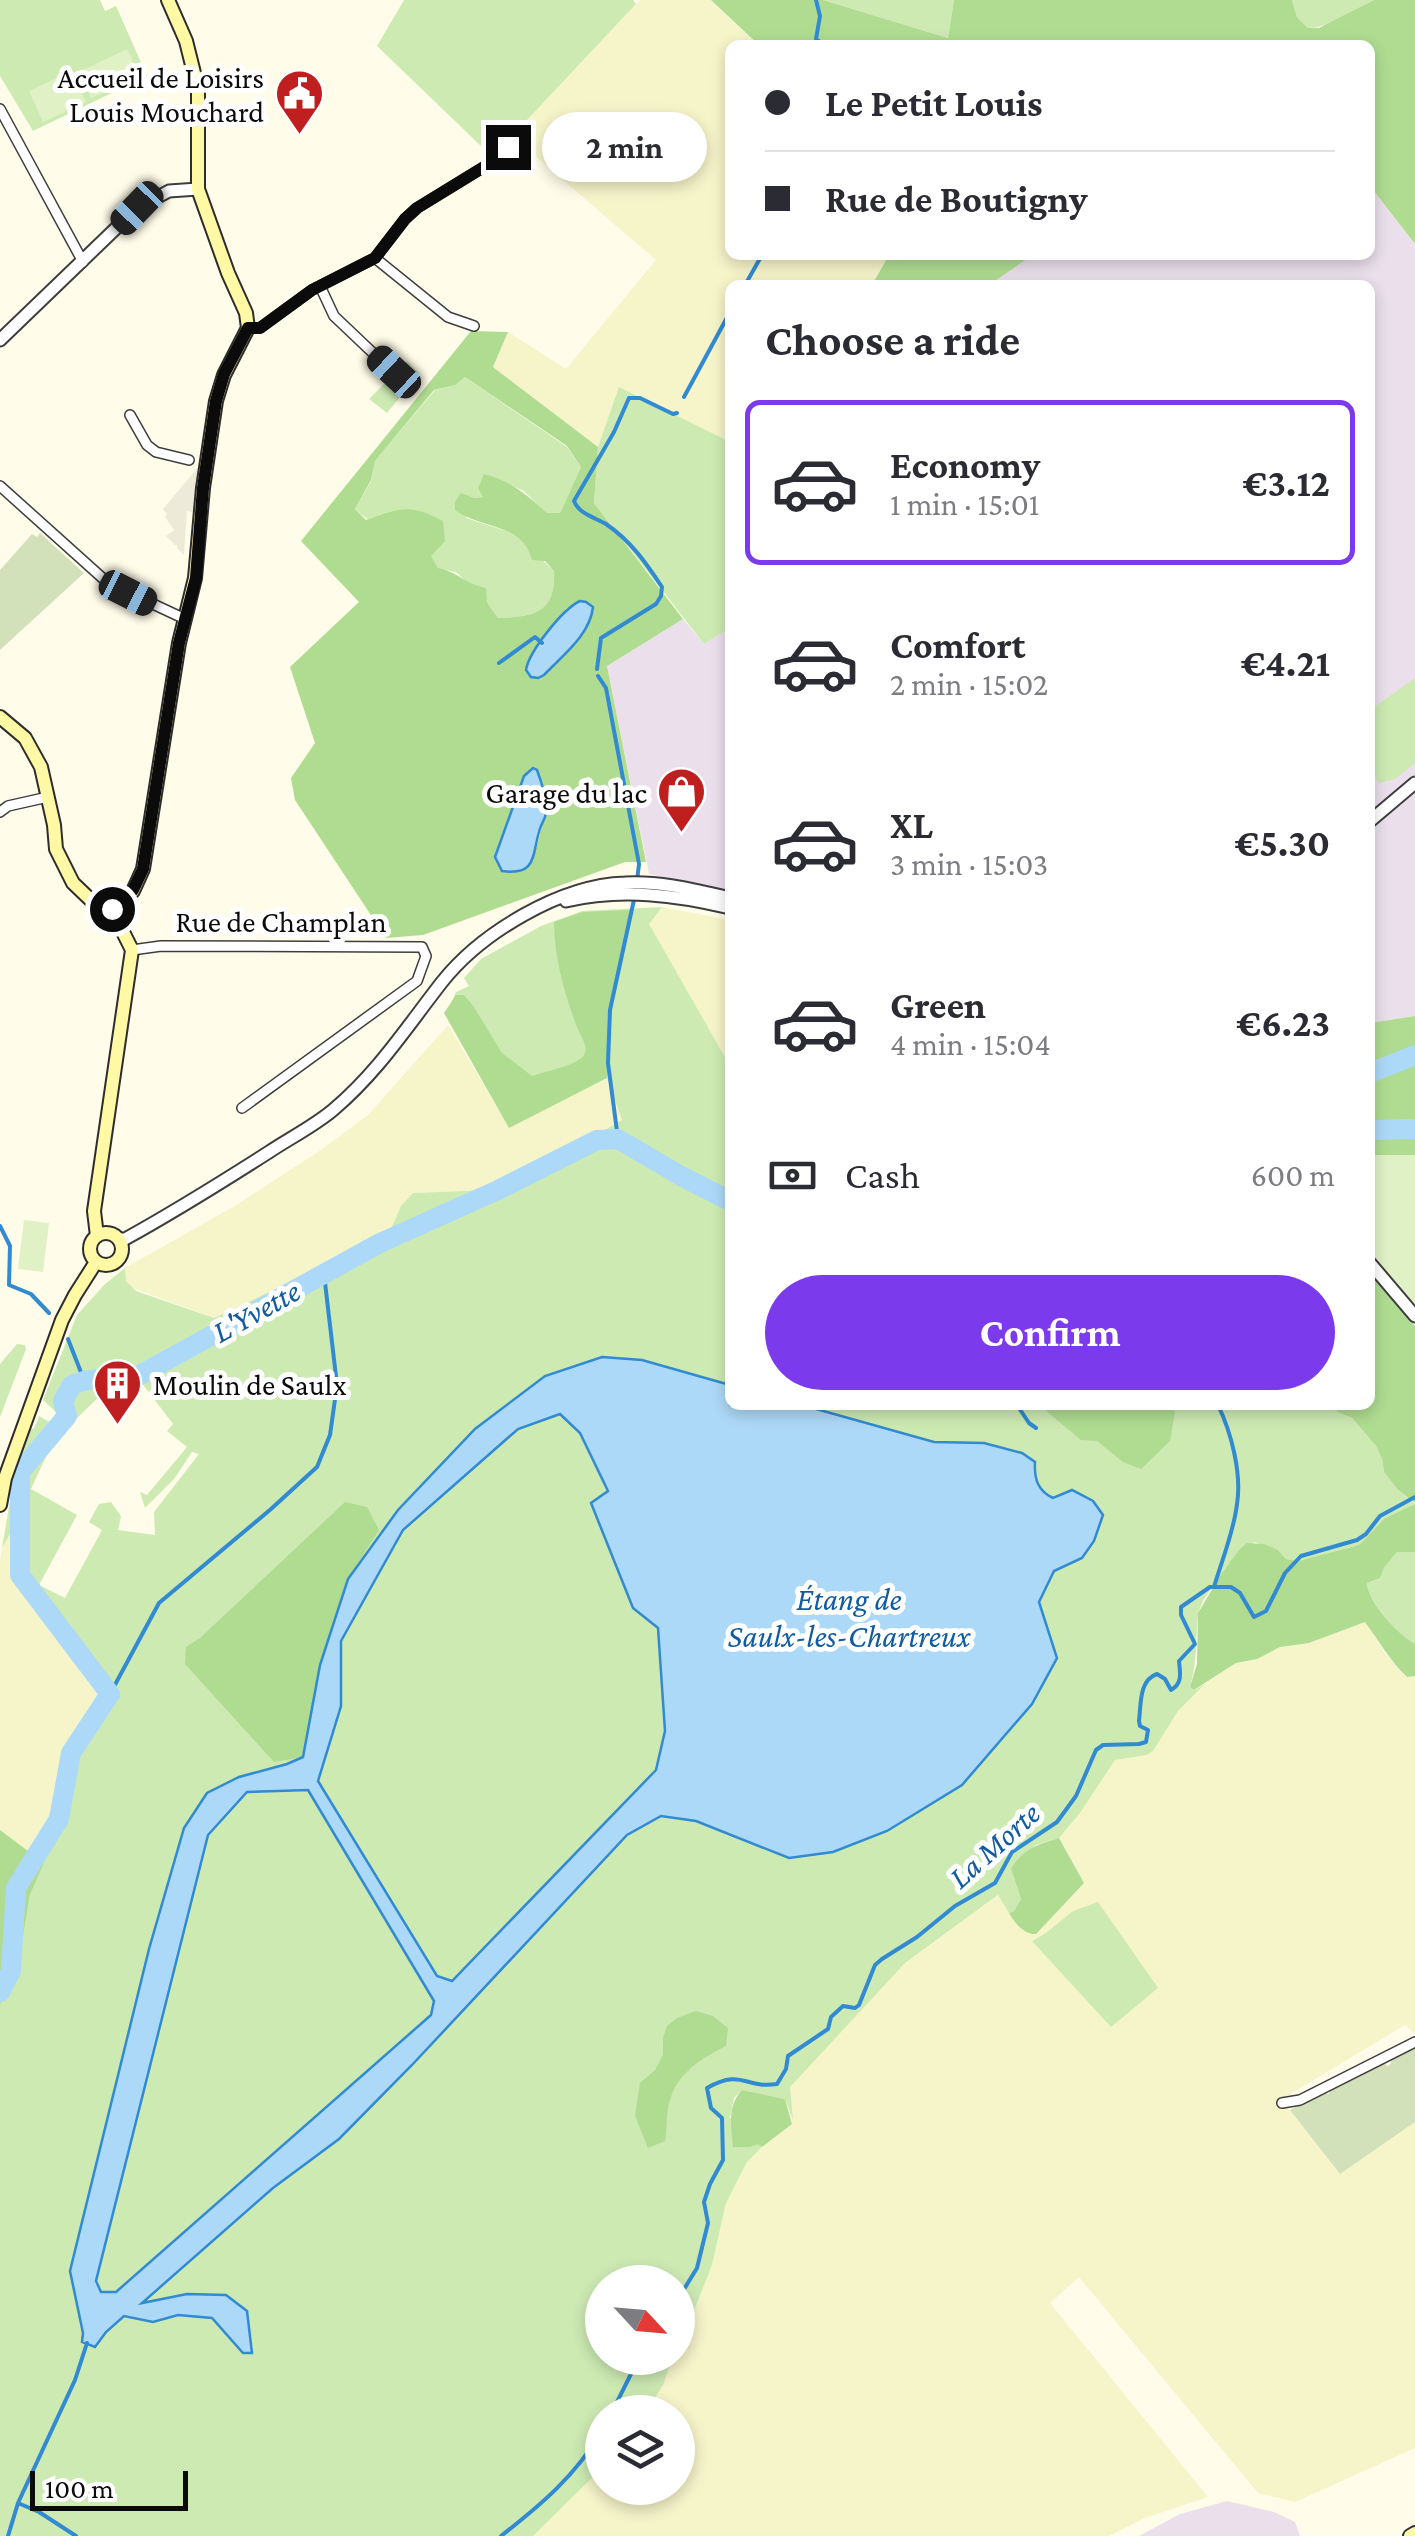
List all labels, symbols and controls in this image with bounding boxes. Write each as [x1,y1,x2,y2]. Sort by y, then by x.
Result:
place label: Accueil de Loisirs Louis Mouchard [58,61,264,128]
public building icon: Accueil de Loisirs Louis Mouchard [273,68,325,136]
text: Le Petit Louis [825,82,1042,124]
callout: 2 min [543,112,708,182]
route end [486,125,531,170]
text: 2 min [586,129,663,165]
car [105,176,169,240]
text: Rue de Boutigny [825,178,1088,220]
text: Choose a ride [765,315,1020,365]
car [362,341,426,403]
icon: car [770,438,860,528]
text: Economy [890,444,1040,486]
text: €3.12 [1243,462,1330,504]
text: 1 min · 15:01 [890,486,1039,522]
car [94,566,162,620]
icon: car [770,618,860,708]
text: Comfort [890,624,1026,666]
text: €4.21 [1241,642,1330,684]
text: 2 min · 15:02 [890,666,1048,702]
shop icon: Garage du lac [656,766,708,834]
place label: Garage du lac [485,776,648,810]
icon: car [770,798,860,888]
text: XL [890,804,933,846]
text: €5.30 [1235,822,1330,864]
text: 3 min · 15:03 [890,846,1048,882]
route start [90,887,135,932]
street label: Rue de Champlan [176,905,387,939]
icon: car [770,978,860,1068]
text: Green [890,984,986,1026]
text: €6.23 [1236,1002,1330,1044]
text: 4 min · 15:04 [890,1026,1051,1062]
icon: cash [765,1148,820,1203]
text: Cash [845,1154,920,1196]
text: 600 m [1251,1157,1335,1193]
water label: L'Yvette [206,1272,306,1350]
button: Confirm [765,1275,1335,1390]
building icon: Moulin de Saulx [92,1358,144,1426]
place label: Moulin de Saulx [153,1368,347,1401]
water label: Étang de Saulx-les-Chartreux [727,1581,971,1654]
water label: La Morte [941,1795,1047,1895]
north arrow [585,2265,695,2375]
map controls [585,2265,695,2505]
button: layers [585,2395,695,2505]
scale bar [30,2466,188,2510]
text: 100 m [45,2473,114,2504]

